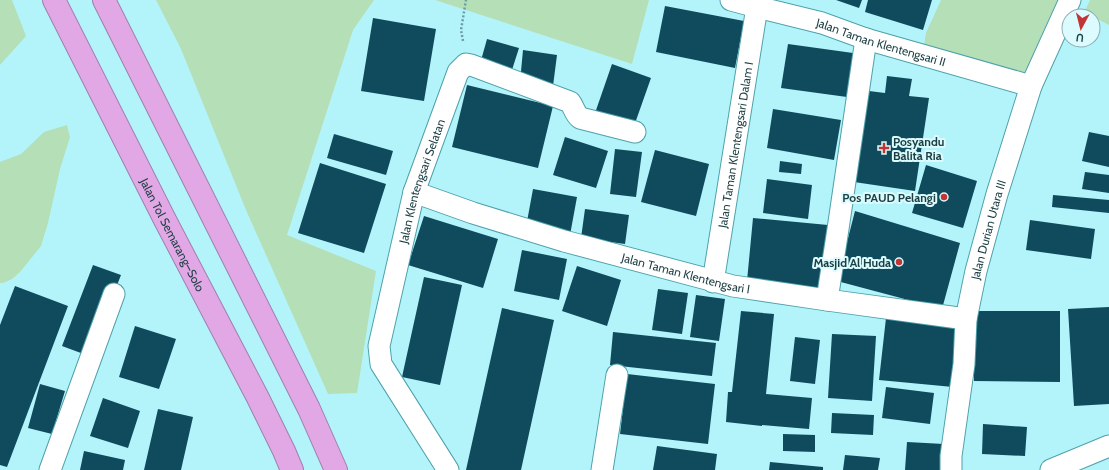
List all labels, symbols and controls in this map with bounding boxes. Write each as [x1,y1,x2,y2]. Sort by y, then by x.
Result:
north arrow [1061,8,1101,48]
street label: Jalan Taman Klentengsari II [814,14,948,69]
text: U [1075,30,1085,45]
street label: Jalan Taman Klentengsari Dalam I [714,61,756,230]
street label: Jalan Klentengsari Selatan [395,116,448,246]
place label: Posyandu Balita Ria [893,134,944,163]
marker: Posyandu Balita Ria [878,142,890,154]
street label: Jalan Tol Semarang–Solo [137,175,209,294]
street label: Jalan Durian Utara III [967,178,1009,282]
place label: Pos PAUD Pelangi [842,190,936,205]
marker: Pos PAUD Pelangi [939,192,949,202]
street label: Jalan Taman Klentengsari I [619,249,751,296]
place label: Masjid Al Huda [813,255,891,270]
marker: Masjid Al Huda [894,257,904,267]

